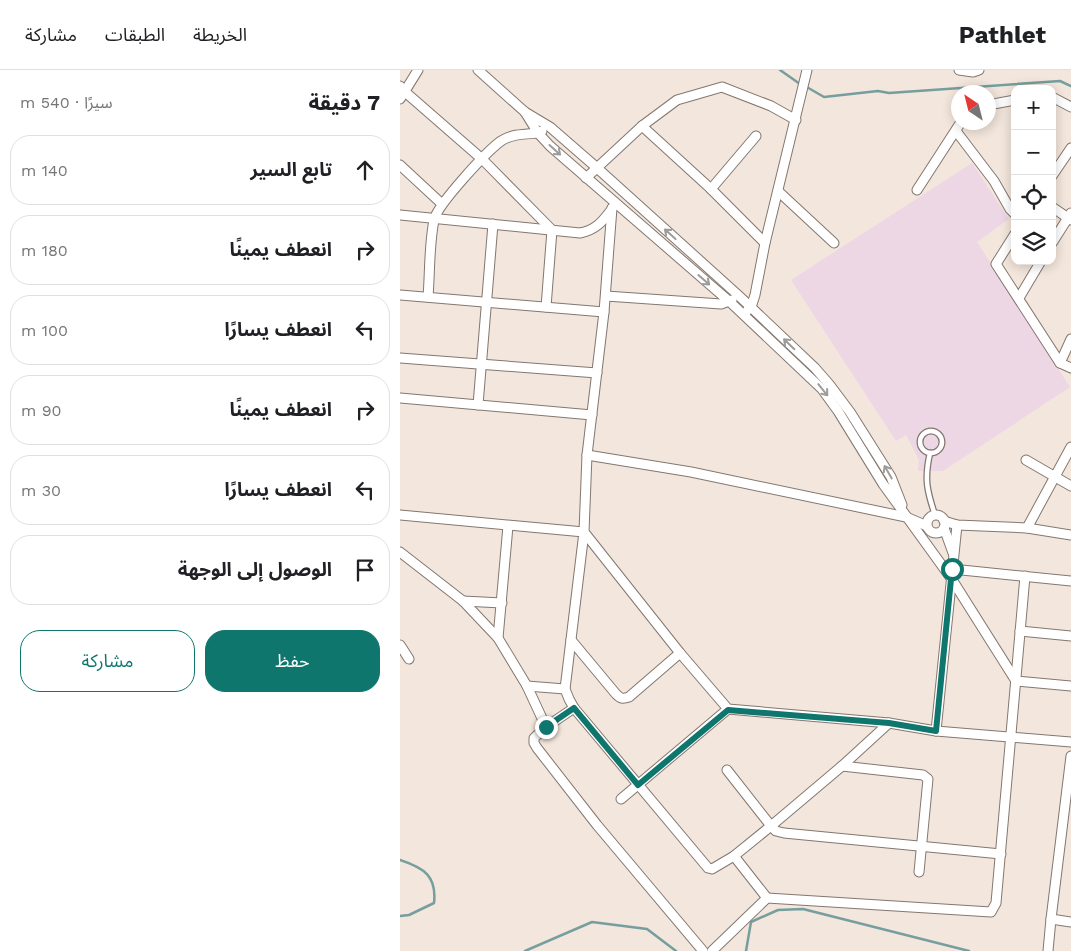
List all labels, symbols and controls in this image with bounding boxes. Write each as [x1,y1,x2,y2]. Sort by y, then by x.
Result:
text: Pathlet [959,21,1046,49]
text: مشاركة [25,24,77,45]
text: الطبقات [105,24,165,45]
text: الخريطة [193,24,247,45]
north arrow [951,85,996,130]
map controls [1011,85,1056,265]
button: + [1011,85,1056,130]
text: 7 دقيقة [308,90,380,115]
text: سيرًا · 540 m [20,93,113,112]
button: − [1011,130,1056,175]
one-way arrow [548,144,561,156]
icon: ahead [351,156,379,184]
text: تابع السير [250,158,332,181]
text: 140 m [21,161,68,180]
button: locate [1011,175,1056,220]
button: layers [1011,220,1056,265]
one-way arrow [663,228,676,240]
icon: right [351,236,379,264]
text: انعطف يمينًا [229,238,332,261]
text: 180 m [21,241,68,260]
one-way arrow [697,274,710,285]
icon: left [351,316,379,344]
text: انعطف يسارًا [224,318,332,341]
text: 100 m [21,321,68,340]
one-way arrow [783,338,796,350]
one-way arrow [817,384,828,397]
icon: right [351,396,379,424]
text: انعطف يمينًا [229,398,332,421]
text: 90 m [21,401,62,420]
one-way arrow [882,466,892,480]
icon: left [351,476,379,504]
text: انعطف يسارًا [224,478,332,501]
text: 30 m [21,481,61,500]
icon: arrive [351,556,379,584]
text: الوصول إلى الوجهة [178,558,332,581]
route start [941,558,964,581]
button: مشاركة [20,630,195,692]
button: حفظ [205,630,380,692]
route end [535,716,558,739]

